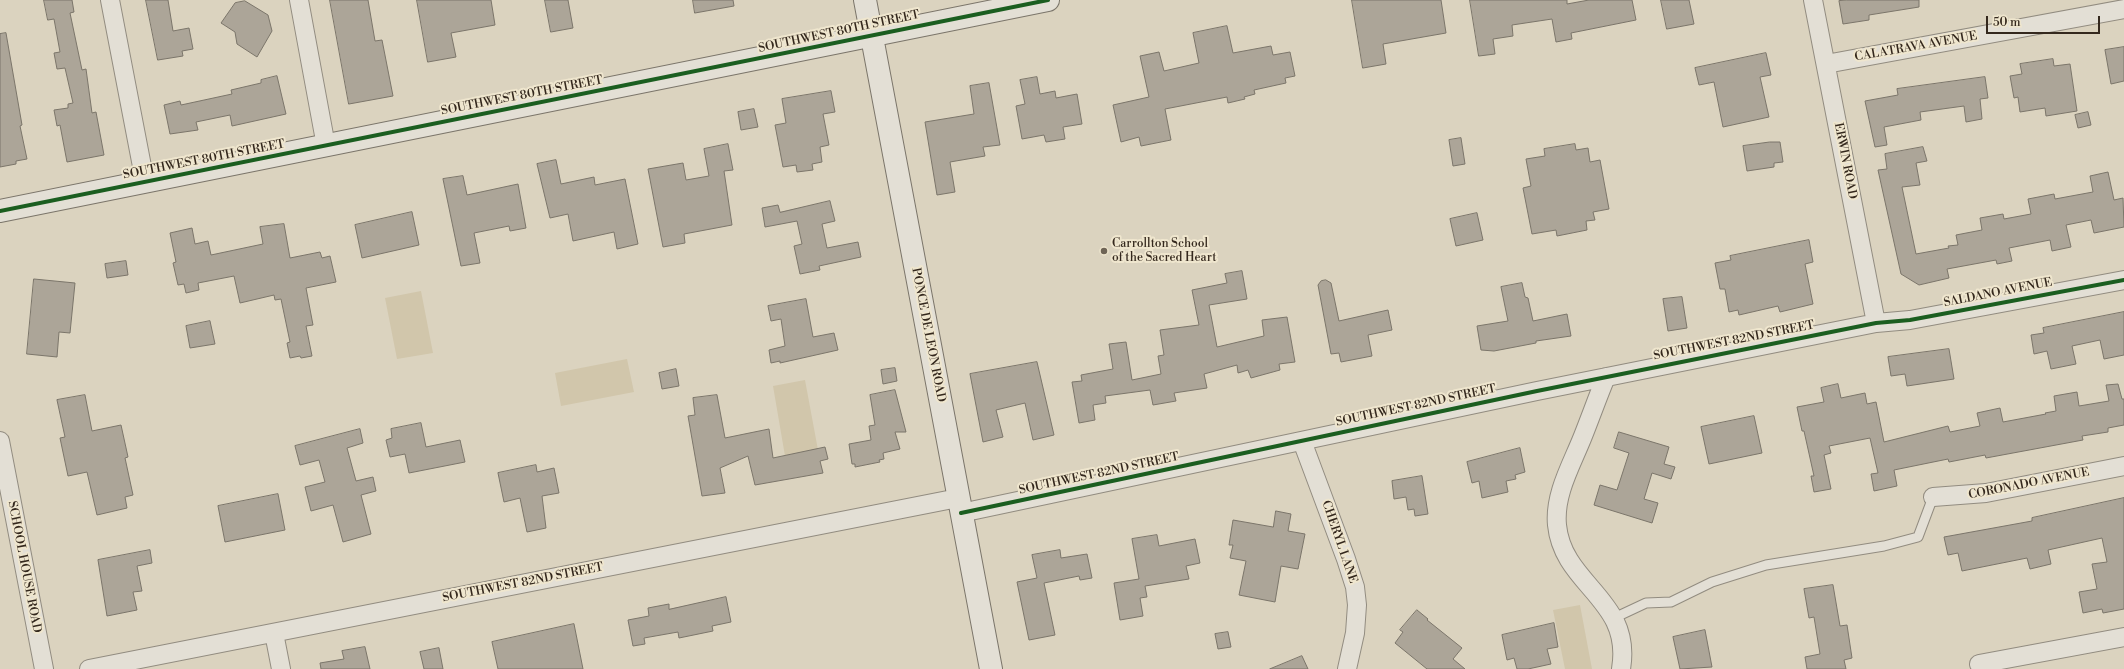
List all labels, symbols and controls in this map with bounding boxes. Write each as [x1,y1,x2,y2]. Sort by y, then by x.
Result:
street label: SOUTHWEST 80TH STREET [757,8,921,56]
scale bar [1988,8,2102,34]
text: 50 m [1993,15,2021,30]
street label: CALATRAVA AVENUE [1854,29,1978,65]
street label: SOUTHWEST 80TH STREET [440,73,604,119]
street label: ERWIN ROAD [1831,122,1859,200]
street label: SOUTHWEST 80TH STREET [122,137,286,183]
place label: Carrollton School of the Sacred Heart [1112,237,1216,265]
marker: Carrollton School of the Sacred Heart [1099,246,1109,256]
street label: PONCE DE LEON ROAD [908,267,948,403]
street label: SALDANO AVENUE [1943,275,2053,311]
street label: SOUTHWEST 82ND STREET [1652,318,1816,364]
street label: SOUTHWEST 82ND STREET [1335,382,1497,430]
street label: SOUTHWEST 82ND STREET [1018,450,1180,498]
street label: CORONADO AVENUE [1967,465,2091,503]
street label: CHERYL LANE [1318,499,1360,585]
street label: SCHOOL HOUSE ROAD [4,500,44,634]
street label: SOUTHWEST 82ND STREET [441,560,605,606]

